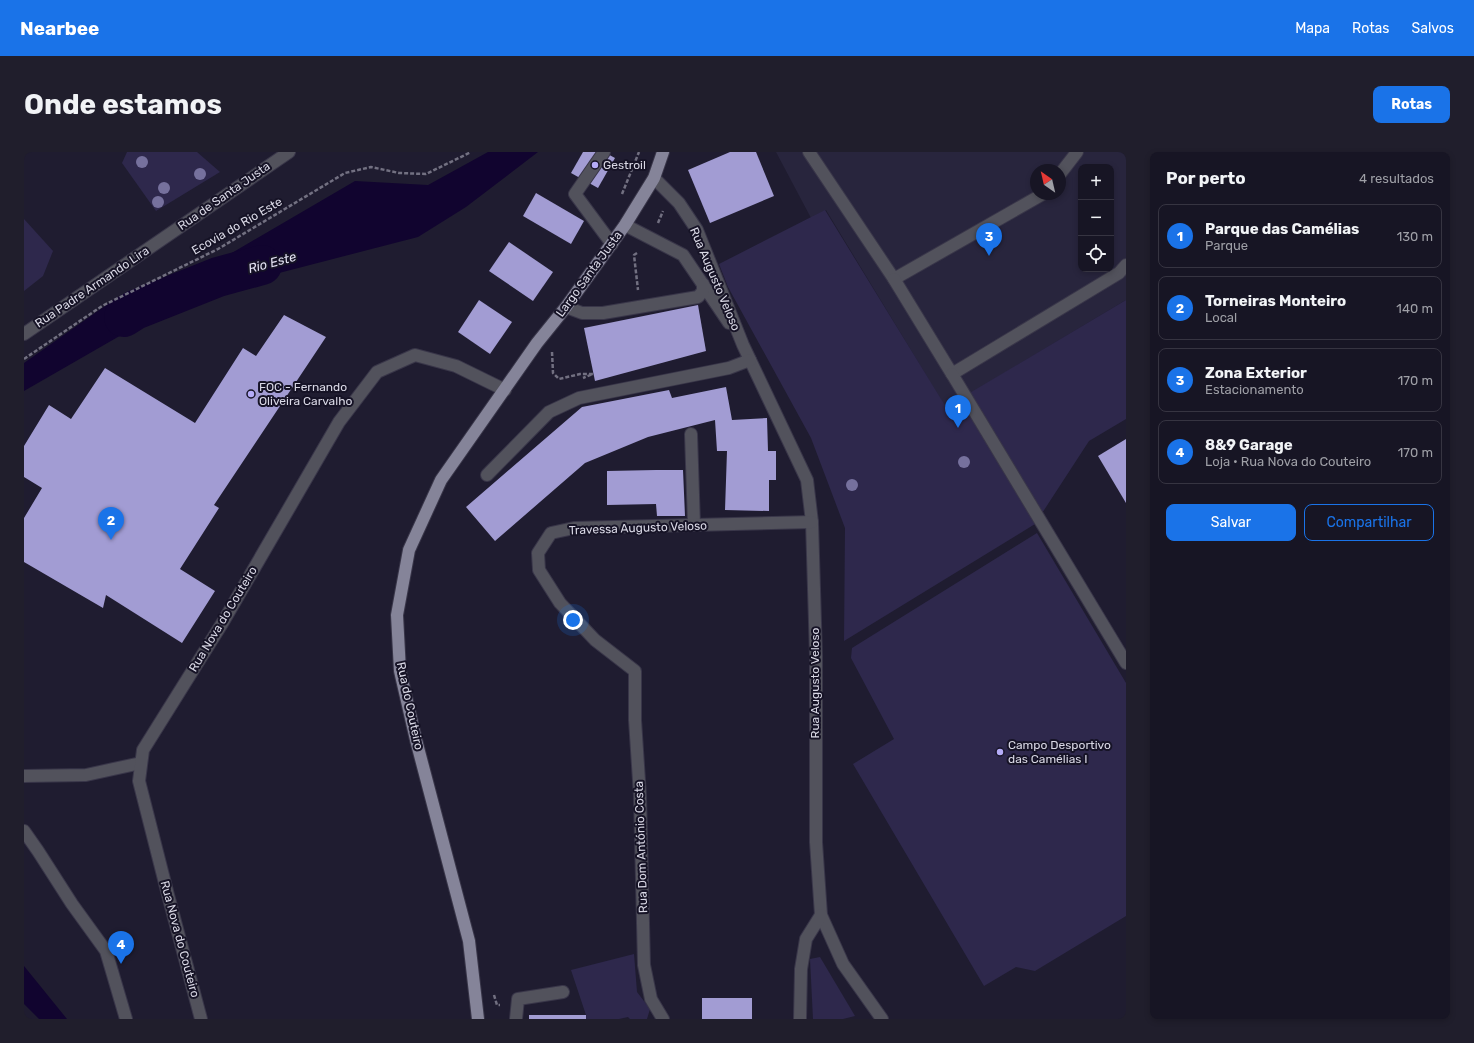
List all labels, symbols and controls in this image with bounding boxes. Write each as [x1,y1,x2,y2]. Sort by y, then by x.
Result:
text: Nearbee [20,17,99,40]
text: Mapa [1295,20,1330,37]
text: Rotas [1352,20,1389,37]
text: Salvos [1411,20,1454,37]
button: Rotas [1373,86,1450,123]
text: Onde estamos [24,88,222,121]
place label: Gestroil [603,158,646,172]
street label: Rua de Santa Justa [175,159,273,233]
marker: Gestroil [590,160,600,170]
north arrow [1030,164,1066,200]
map controls [1078,164,1114,272]
button: + [1078,164,1114,200]
text: Por perto [1166,168,1246,188]
text: 4 resultados [1359,171,1434,186]
street label: Ecovia do Rio Este [189,194,285,258]
button: − [1078,200,1114,236]
text: Parque das Camélias [1205,220,1359,238]
pin: 3 [976,223,1002,256]
street label: Rua Augusto Veloso [687,225,743,333]
street label: Largo Santa Justa [553,228,625,320]
text: 1 [1177,229,1183,244]
text: 130 m [1397,229,1433,244]
button: locate [1078,236,1114,272]
text: Parque [1205,238,1248,253]
street label: Rua Padre Armando Lira [32,244,152,330]
water label: Rio Este [246,249,298,276]
text: Torneiras Monteiro [1205,292,1346,310]
text: 2 [1176,301,1184,316]
text: 140 m [1396,301,1433,316]
text: Local [1205,310,1237,325]
text: Zona Exterior [1205,364,1307,382]
text: 3 [1176,373,1184,388]
text: 170 m [1398,373,1433,388]
place label: FOC - Fernando Oliveira Carvalho [259,380,352,408]
text: Estacionamento [1205,382,1304,397]
marker: FOC - Fernando Oliveira Carvalho [246,389,256,399]
pin: 1 [945,395,971,428]
text: 8&9 Garage [1205,436,1293,454]
text: 4 [1176,445,1184,460]
text: 170 m [1398,445,1433,460]
text: Loja · Rua Nova do Couteiro [1205,454,1371,469]
button: Salvar [1166,504,1296,541]
button: Compartilhar [1304,504,1434,541]
pin: 2 [98,507,124,540]
street label: Travessa Augusto Veloso [569,519,707,537]
street label: Rua Nova do Couteiro [186,564,260,674]
your location [563,610,583,630]
street label: Rua Augusto Veloso [808,627,822,738]
street label: Rua do Couteiro [394,661,426,751]
place label: Campo Desportivo das Camélias I [1008,738,1111,766]
marker: Campo Desportivo das Camélias I [995,747,1005,757]
street label: Rua Dom António Costa [632,781,650,913]
street label: Rua Nova do Couteiro [158,879,202,999]
pin: 4 [108,931,134,964]

